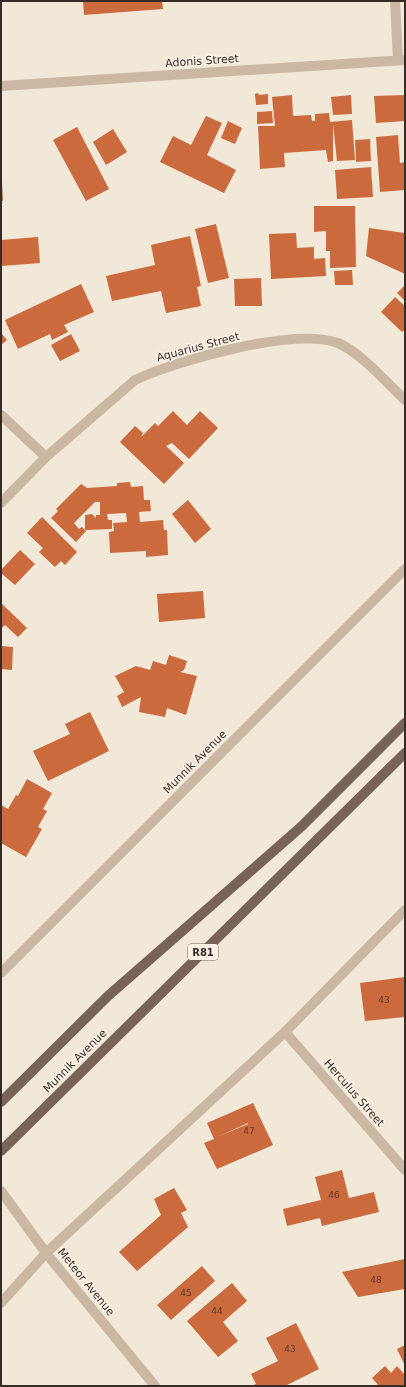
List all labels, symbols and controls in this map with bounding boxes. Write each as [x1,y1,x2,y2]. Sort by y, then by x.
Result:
street label: Adonis Street [165,52,240,70]
street label: Aquarius Street [155,330,242,364]
street label: Munnik Avenue [161,727,230,796]
road number: R81 [188,944,218,960]
house number: 43 [378,995,390,1005]
street label: Munnik Avenue [41,1026,110,1095]
street label: Herculus Street [321,1057,387,1130]
house number: 47 [243,1126,255,1136]
house number: 46 [328,1190,340,1200]
street label: Meteor Avenue [55,1246,117,1319]
house number: 48 [370,1275,382,1285]
house number: 45 [180,1288,192,1298]
house number: 44 [211,1306,223,1316]
house number: 43 [284,1344,296,1354]

